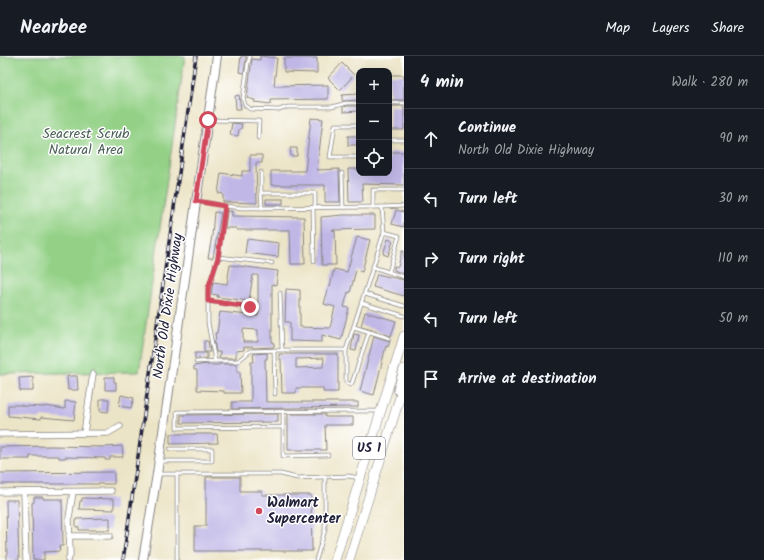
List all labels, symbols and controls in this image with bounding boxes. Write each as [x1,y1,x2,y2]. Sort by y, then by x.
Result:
text: Nearbee [20,13,87,43]
text: Map [606,17,630,39]
text: Layers [652,17,690,39]
text: Share [712,17,744,39]
map controls [356,68,392,176]
button: + [356,68,392,104]
text: 4 min [420,69,464,96]
text: Walk · 280 m [672,72,748,93]
button: − [356,104,392,140]
route start [199,111,217,129]
text: Continue [458,116,516,140]
park label: Seacrest Scrub Natural Area [43,123,130,161]
icon: ahead [420,128,442,150]
text: 90 m [720,128,748,149]
button: locate [356,140,392,176]
text: North Old Dixie Highway [458,140,594,161]
text: Turn left [458,187,518,211]
icon: left [420,188,442,210]
text: 30 m [719,188,748,209]
street label: North Old Dixie Highway [147,231,189,380]
text: Turn right [458,247,525,271]
icon: right [420,248,442,270]
text: 110 m [718,248,748,269]
route end [241,298,259,316]
text: Turn left [458,307,518,331]
icon: left [420,308,442,330]
text: 50 m [719,308,748,329]
text: Arrive at destination [458,367,597,391]
icon: arrive [420,368,442,390]
road number: US 1 [353,437,385,459]
place label: Walmart Supercenter [267,492,342,530]
marker: Walmart Supercenter [254,506,264,516]

